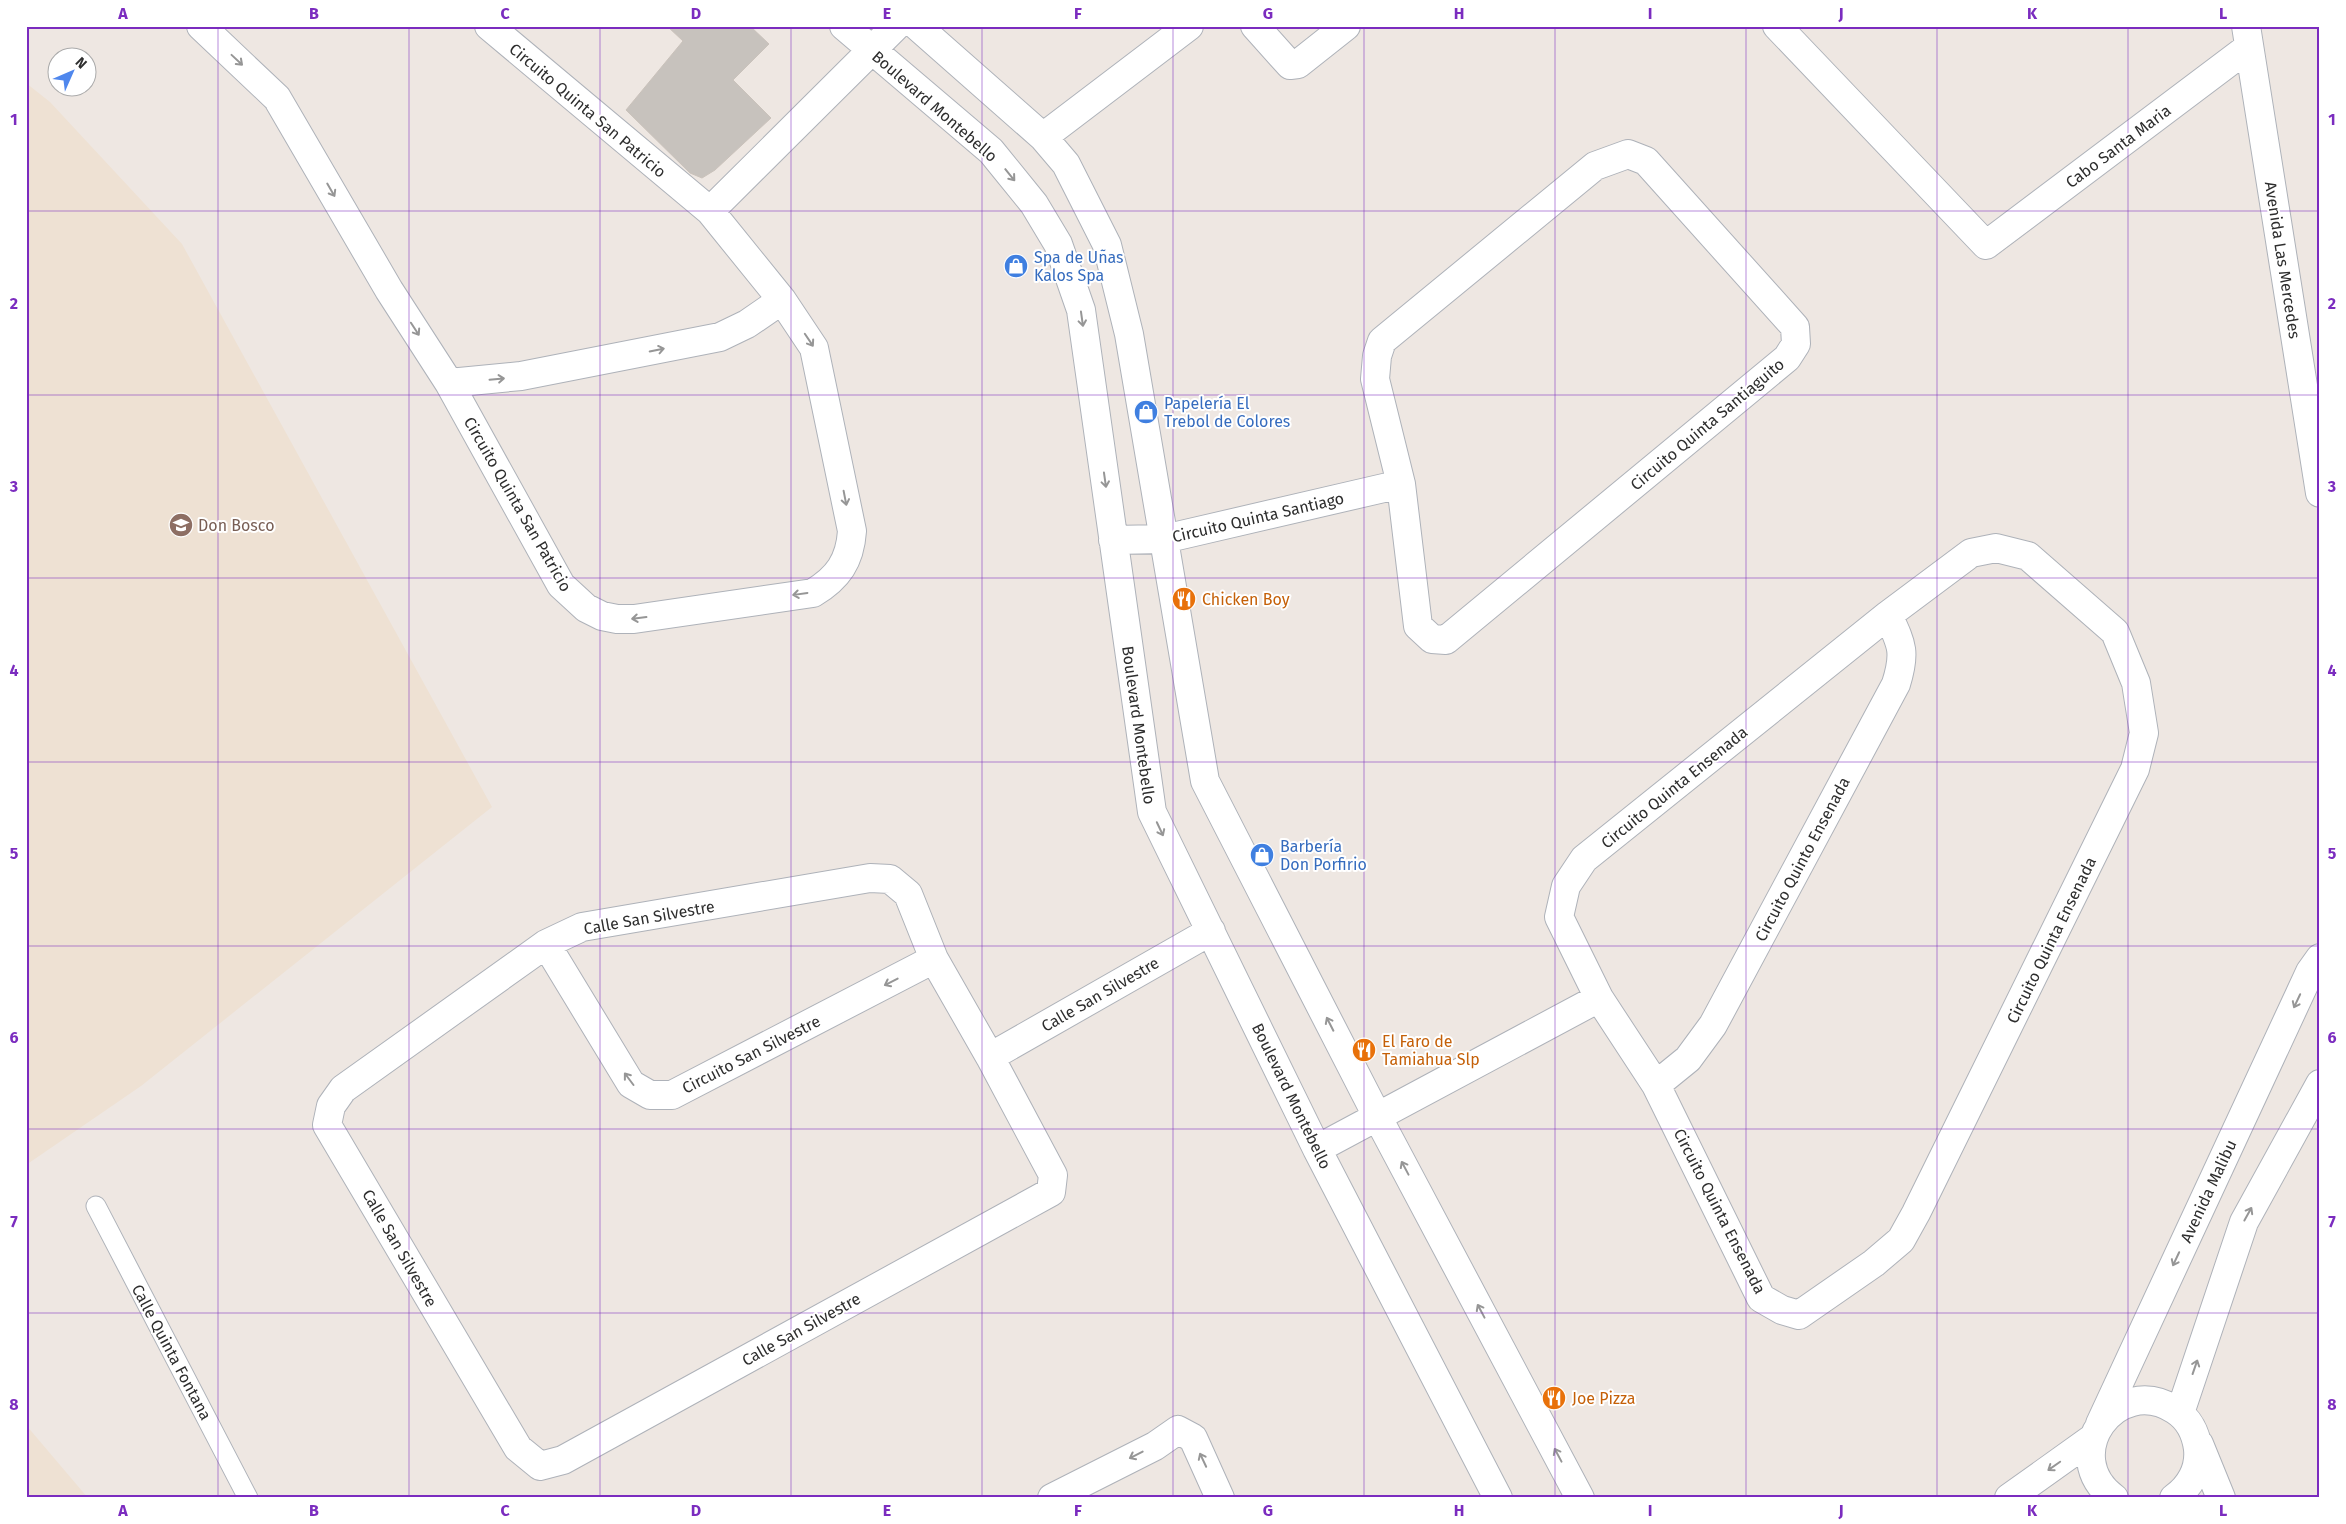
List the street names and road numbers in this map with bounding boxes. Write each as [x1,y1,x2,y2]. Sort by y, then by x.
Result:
street label: Circuito Quinta San Patricio [506,39,670,181]
street label: Boulevard Montebello [868,47,1001,166]
street label: Cabo Santa Maria [2062,101,2175,192]
street label: Avenida Las Mercedes [2261,180,2304,340]
street label: Circuito Quinta Santiaguito [1627,354,1788,494]
street label: Circuito Quinta San Patricio [460,414,575,595]
street label: Circuito Quinta Santiago [1170,488,1346,546]
street label: Boulevard Montebello [1118,645,1159,805]
street label: Circuito Quinta Ensenada [1597,722,1751,852]
street label: Circuito Quinto Ensenada [1751,774,1854,945]
street label: Circuito Quinta Ensenada [2003,854,2100,1027]
street label: Calle San Silvestre [582,897,716,938]
street label: Calle San Silvestre [1038,953,1162,1036]
street label: Circuito San Silvestre [679,1011,824,1098]
street label: Boulevard Montebello [1248,1020,1335,1172]
street label: Circuito Quinta Ensenada [1670,1125,1770,1297]
street label: Avenida Malibu [2176,1137,2241,1246]
street label: Calle San Silvestre [358,1186,441,1310]
street label: Calle Quinta Fontana [128,1281,215,1423]
street label: Calle San Silvestre [739,1289,864,1370]

